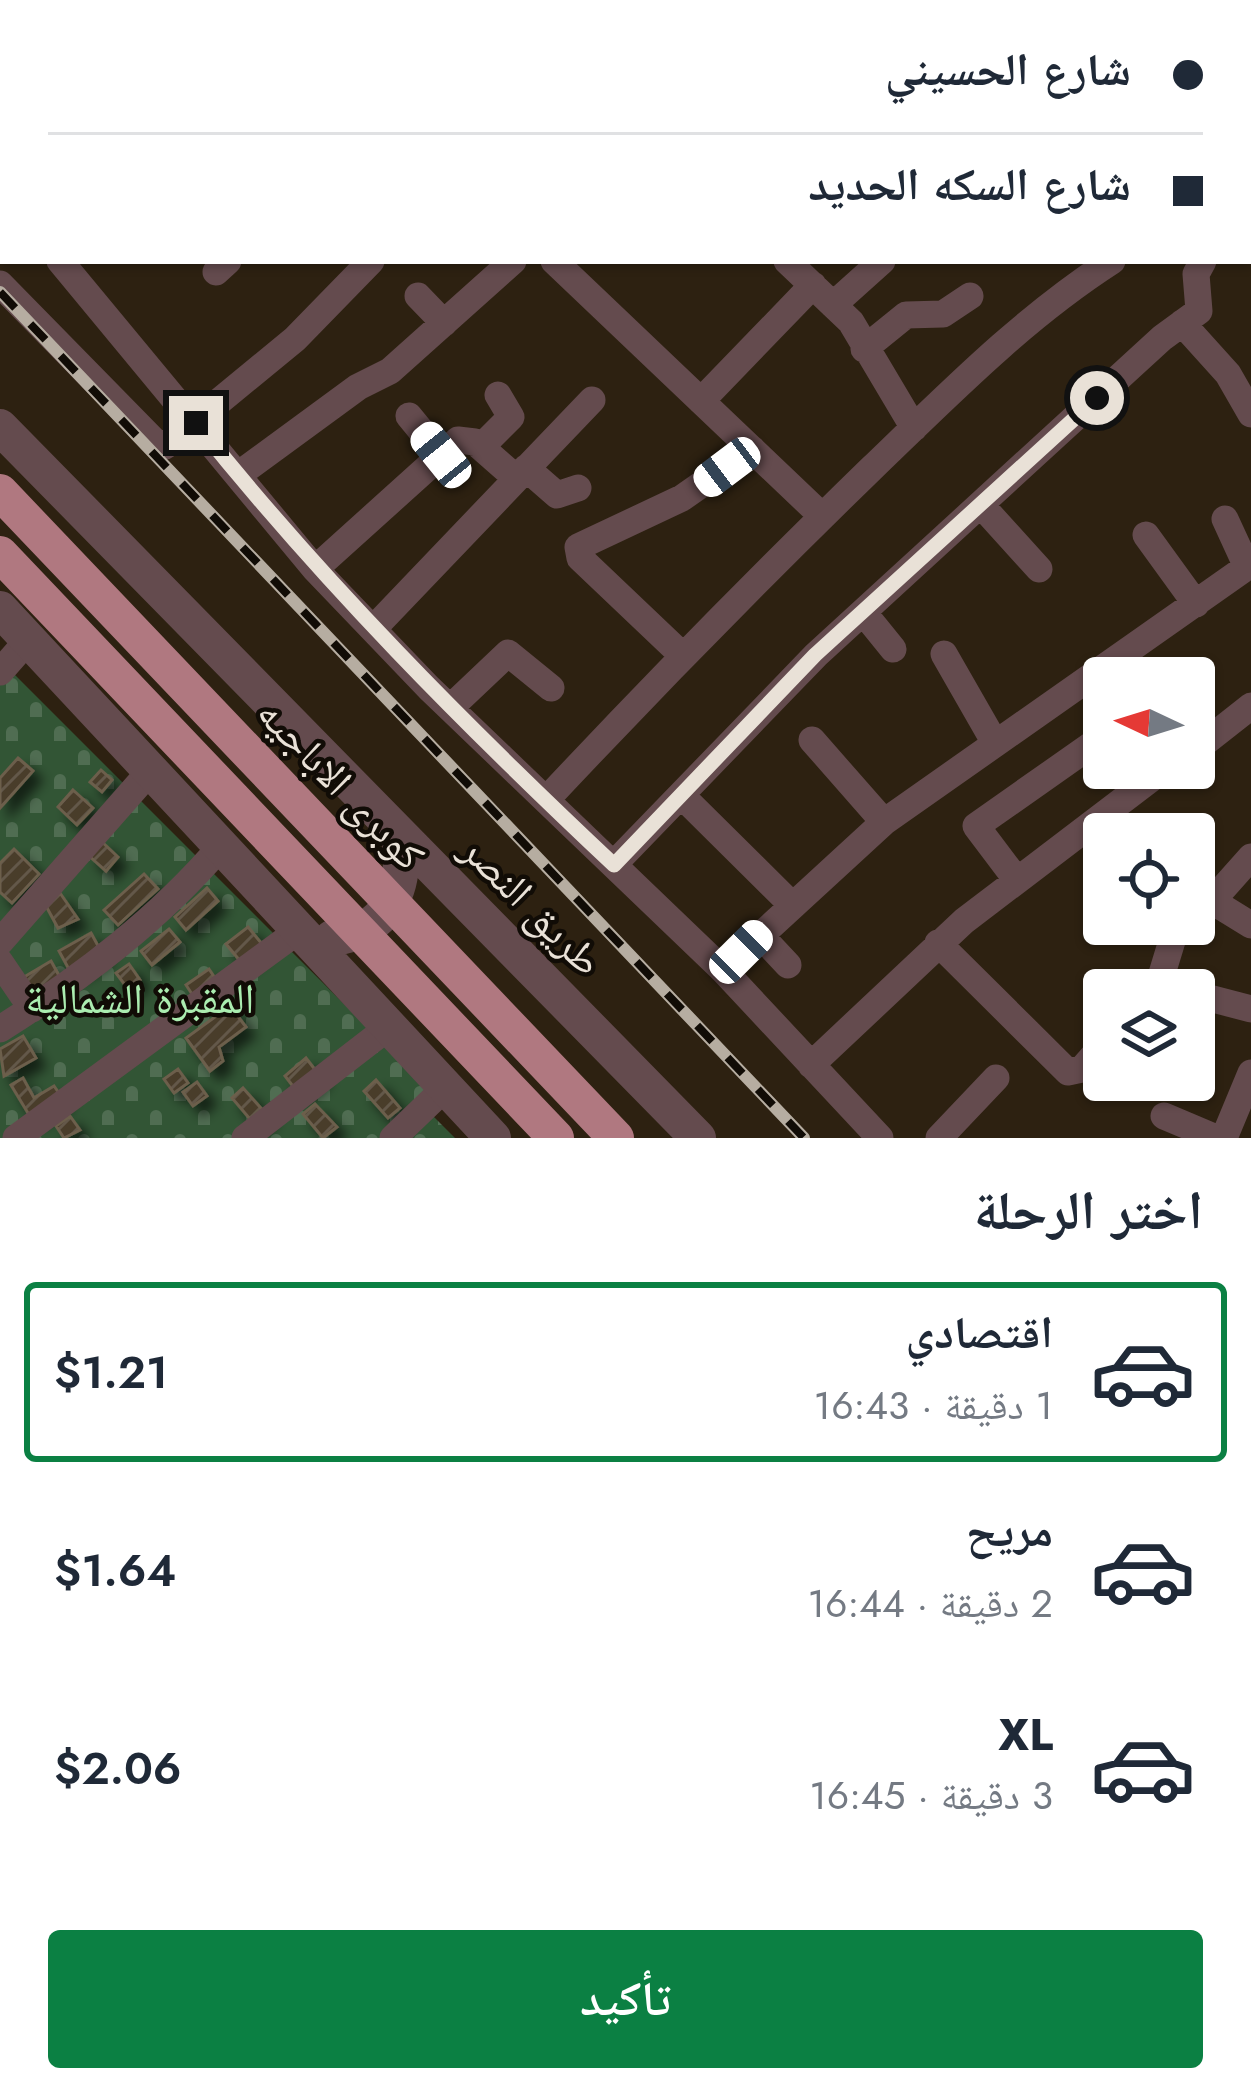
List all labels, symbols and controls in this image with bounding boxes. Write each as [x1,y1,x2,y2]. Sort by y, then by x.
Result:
text: شارع الحسيني [885,37,1131,102]
text: شارع السكه الحديد [808,152,1131,217]
route start [1070,371,1124,425]
route end [169,396,223,450]
car [404,416,478,494]
car [687,431,767,503]
north arrow [1083,657,1215,789]
map controls [1083,657,1215,1101]
street label: كوبرى الاباجيه [243,684,439,884]
button: locate [1083,813,1215,945]
street label: طريق النصر [446,819,617,990]
car [703,914,779,990]
park label: المقبرة الشمالية [25,968,255,1029]
button: layers [1083,969,1215,1101]
text: اختر الرحلة [974,1171,1203,1249]
text: اقتصادي [906,1300,1053,1365]
icon: car [1089,1318,1197,1426]
text: $1.21 [54,1340,168,1405]
text: 1 دقيقة · 16:43 [814,1377,1053,1434]
text: مريح [966,1498,1053,1563]
icon: car [1089,1516,1197,1624]
text: $1.64 [54,1538,176,1603]
text: 2 دقيقة · 16:44 [808,1575,1053,1632]
text: XL [998,1702,1053,1767]
icon: car [1089,1714,1197,1822]
text: $2.06 [54,1736,182,1801]
text: 3 دقيقة · 16:45 [809,1767,1053,1824]
button: تأكيد [48,1930,1203,2068]

